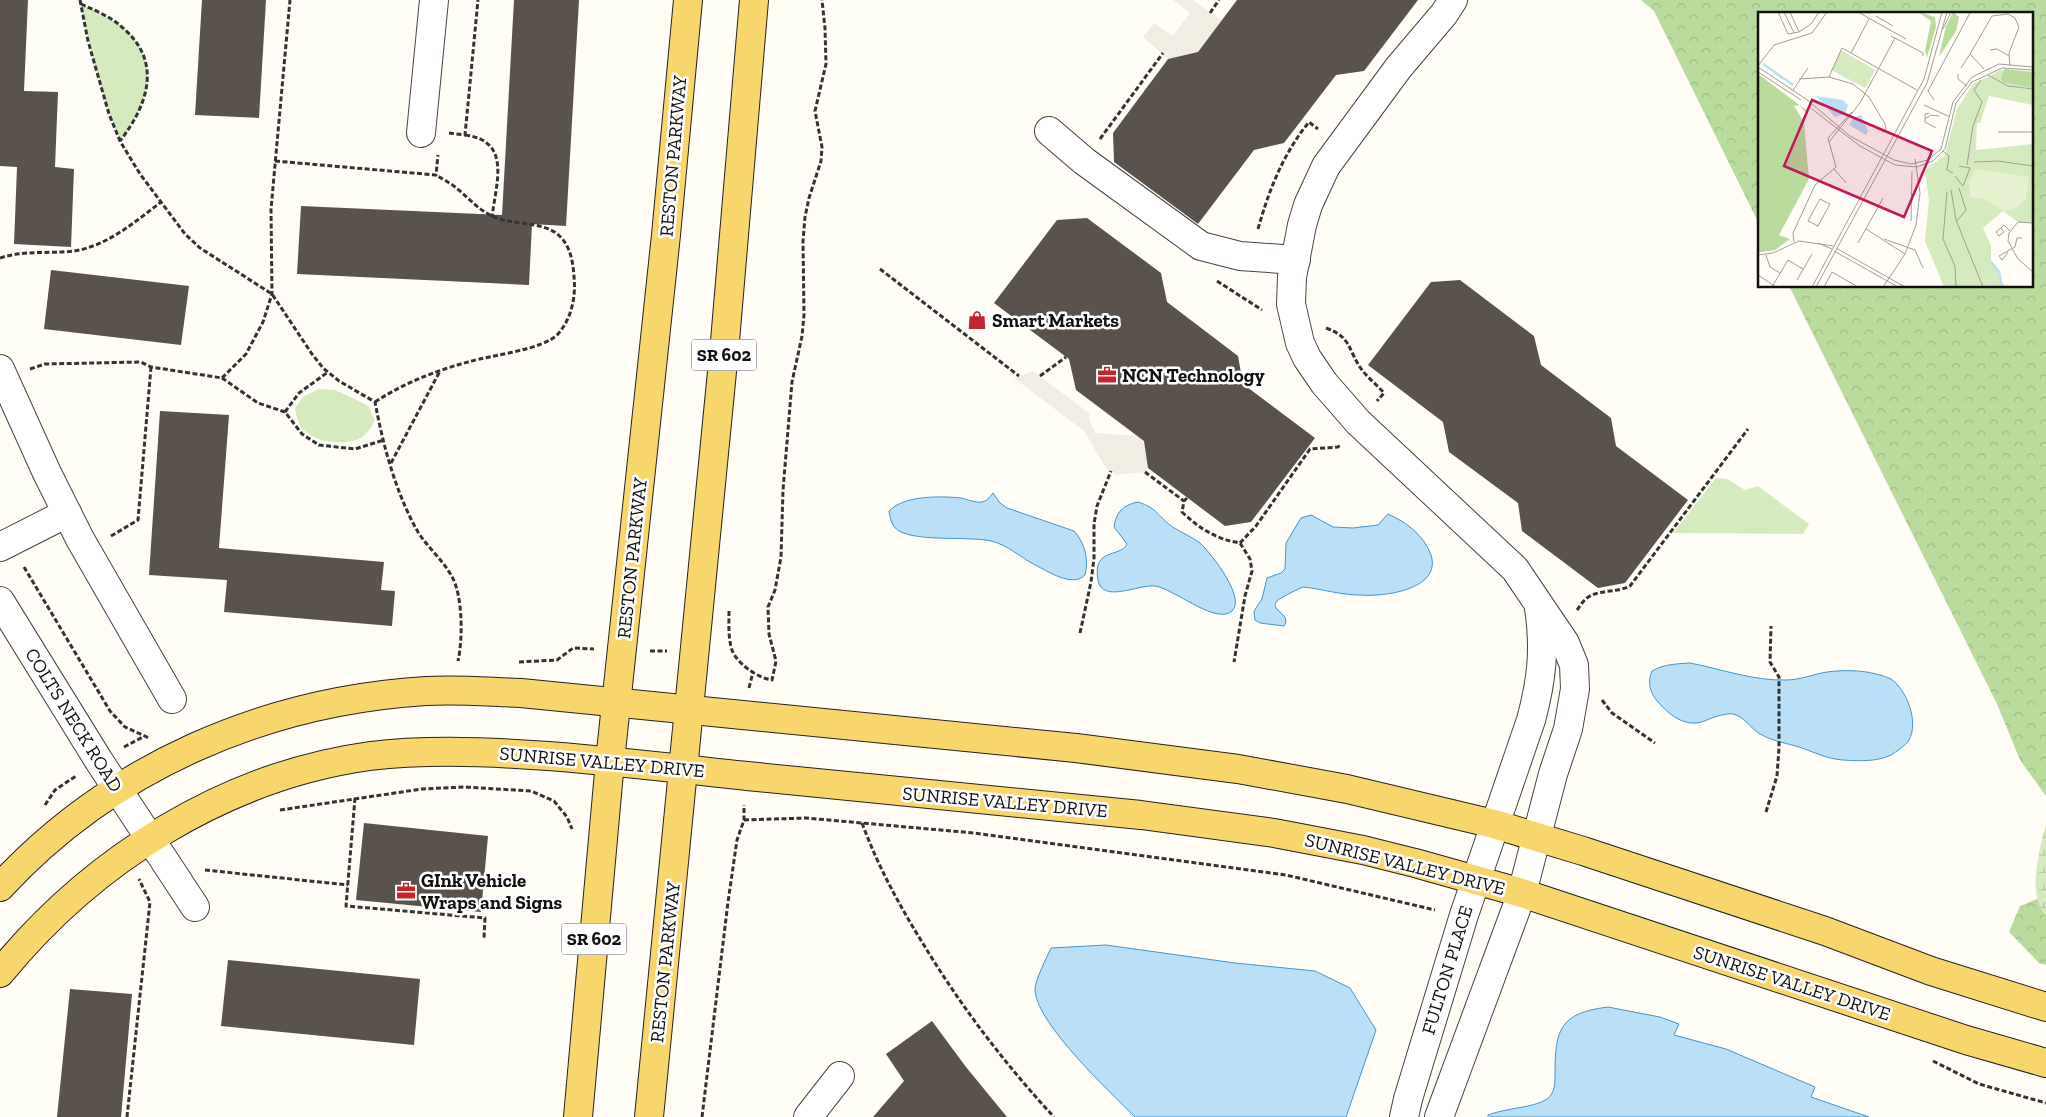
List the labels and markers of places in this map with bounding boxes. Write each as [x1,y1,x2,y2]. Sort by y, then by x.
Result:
shop icon: Smart Markets [966,309,988,331]
place label: Smart Markets [992,309,1119,332]
office icon: NCN Technology [1096,364,1118,386]
place label: NCN Technology [1122,364,1265,387]
place label: GInk Vehicle Wraps and Signs [421,869,563,914]
office icon: GInk Vehicle Wraps and Signs [395,880,417,902]

